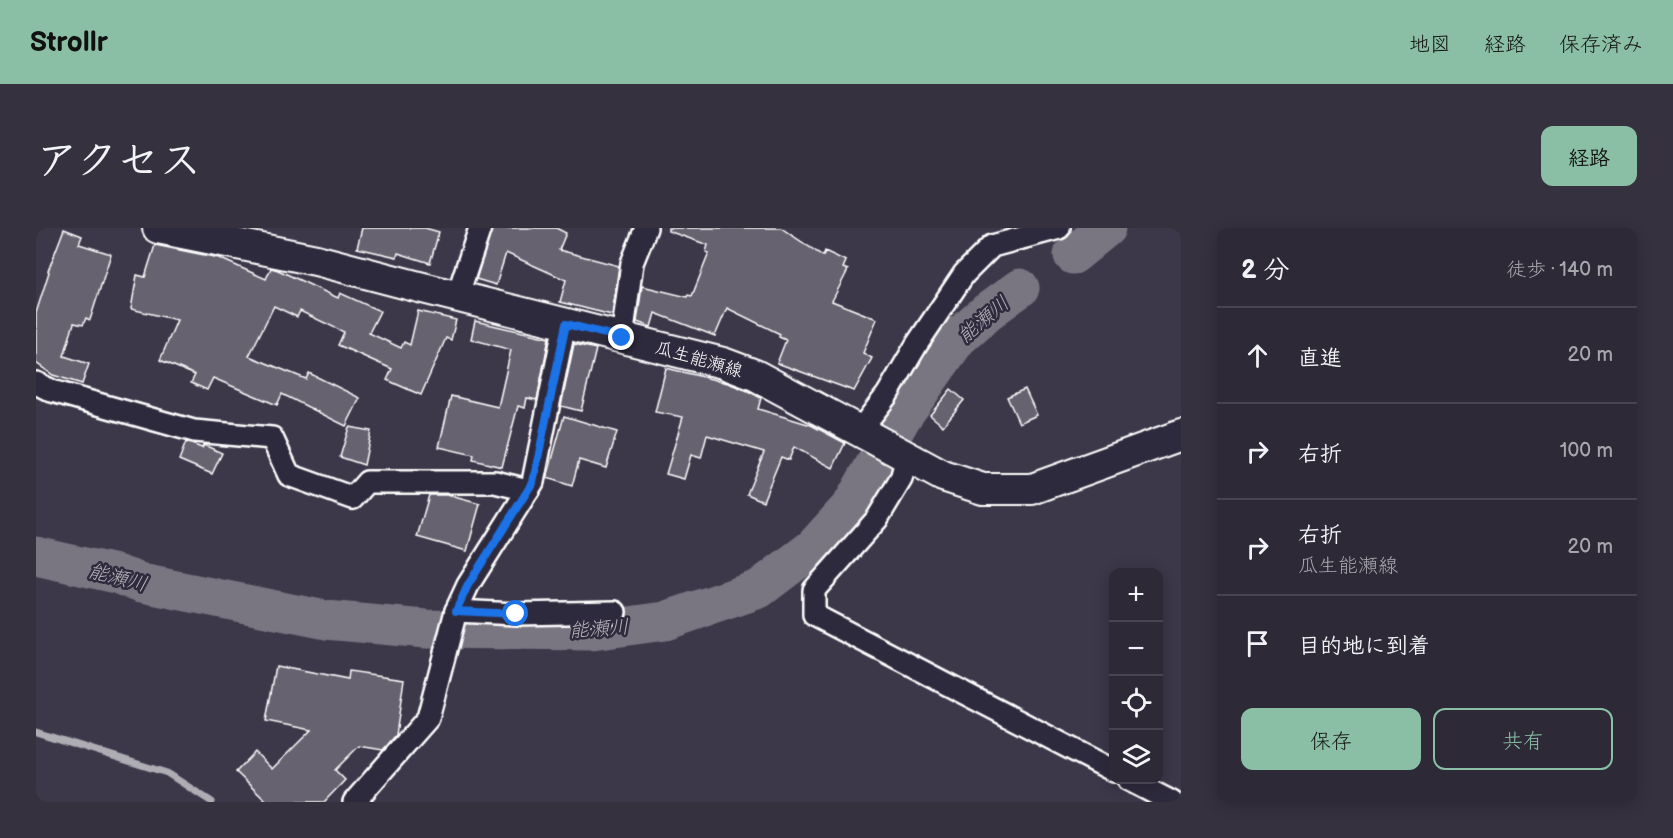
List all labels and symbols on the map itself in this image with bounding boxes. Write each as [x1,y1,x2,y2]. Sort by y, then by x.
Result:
water label: 能瀬川 [953,291,1014,348]
route end [608,324,634,350]
street label: 瓜生能瀬線 [653,337,745,382]
water label: 能瀬川 [86,559,150,597]
route start [502,600,528,626]
water label: 能瀬川 [568,615,630,643]

